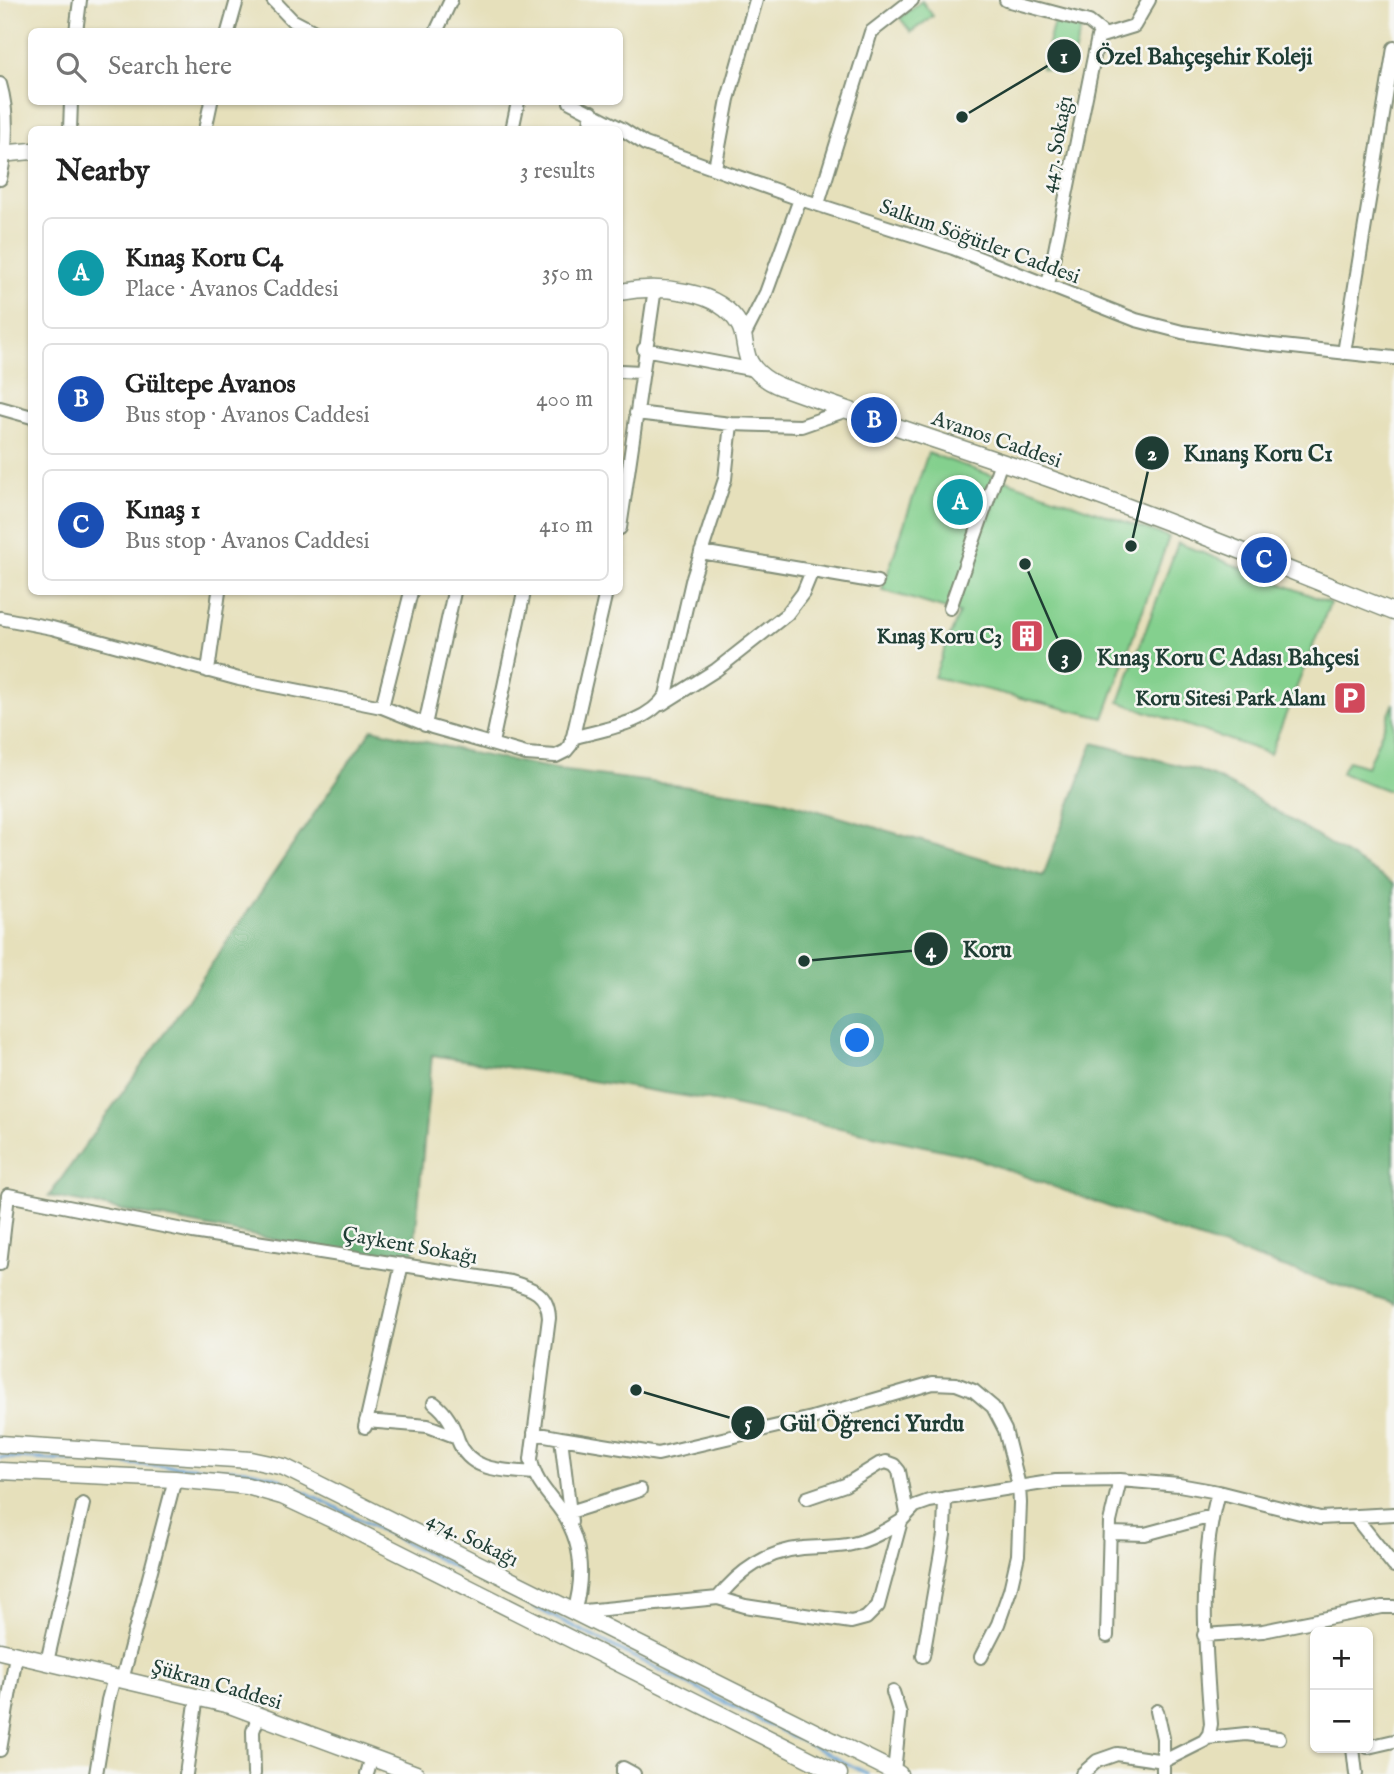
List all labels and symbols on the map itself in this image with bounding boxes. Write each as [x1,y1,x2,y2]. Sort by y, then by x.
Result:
callout: Özel Bahçeşehir Koleji [1047,34,1327,78]
text: Özel Bahçeşehir Koleji [1095,42,1313,72]
text: 1 [1060,44,1068,71]
street label: 447. Sokağı [1035,94,1080,195]
street label: Salkım Söğütler Caddesi [875,194,1083,291]
pin: B [851,394,897,446]
street label: Avanos Caddesi [927,405,1065,475]
callout: Kınanş Koru C1 [1134,431,1347,475]
text: Kınanş Koru C1 [1183,440,1333,469]
text: 2 [1147,441,1157,468]
pin: A [937,476,983,528]
pin: C [1241,534,1287,586]
building icon: Kınaş Koru C3 [1008,617,1046,655]
place label: Kınaş Koru C3 [877,624,1002,651]
callout: Kınaş Koru C Adası Bahçesi [1048,634,1374,678]
text: Kınaş Koru C Adası Bahçesi [1097,644,1359,673]
text: 3 [1061,645,1069,672]
parking icon: Koru Sitesi Park Alanı [1331,679,1369,717]
place label: Koru Sitesi Park Alanı [1135,686,1326,713]
callout: Koru [914,927,1026,971]
text: Koru [962,936,1012,965]
text: 4 [926,938,937,965]
your location [840,1023,874,1057]
street label: Çaykent Sokağı [340,1221,479,1272]
callout: Gül Öğrenci Yurdu [730,1401,978,1445]
text: Gül Öğrenci Yurdu [780,1409,964,1439]
text: 5 [744,1411,752,1438]
street label: 474. Sokağı [422,1507,523,1574]
street label: Şükran Caddesi [148,1654,285,1717]

